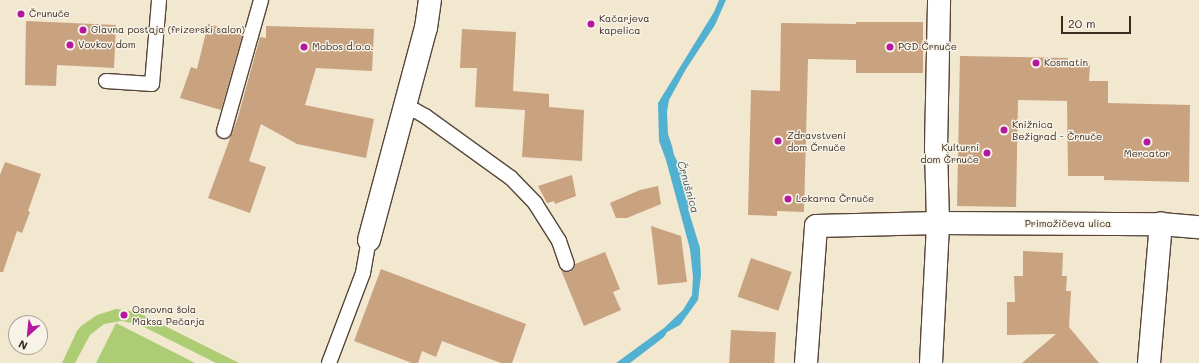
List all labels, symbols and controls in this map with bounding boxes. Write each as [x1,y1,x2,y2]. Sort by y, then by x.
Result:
place label: Črunuče [29,8,70,20]
scale bar [1063,8,1133,34]
marker: Črunuče [16,9,26,19]
place label: Kačarjeva kapelica [599,12,649,36]
text: 20 m [1068,15,1096,31]
marker: Kačarjeva kapelica [586,19,596,29]
place label: Glavna postaja (frizerski salon) [91,24,245,36]
marker: Glavna postaja (frizerski salon) [78,25,88,35]
place label: Vovkov dom [78,39,136,51]
marker: Vovkov dom [65,40,75,50]
place label: Mobos d.o.o. [312,41,373,53]
place label: PGD Črnuče [898,41,957,53]
marker: Mobos d.o.o. [299,42,309,52]
marker: PGD Črnuče [885,42,895,52]
place label: Kosmatin [1044,57,1088,69]
marker: Kosmatin [1031,58,1041,68]
place label: Knižnica Bežigrad - Črnuče [1012,118,1102,142]
marker: Knižnica Bežigrad - Črnuče [999,125,1009,135]
place label: Zdravstveni dom Črnuče [787,129,846,152]
marker: Zdravstveni dom Črnuče [772,135,784,147]
marker: Mercator [1142,137,1152,147]
place label: Kulturni dom Črnuče [920,141,979,164]
marker: Kulturni dom Črnuče [982,148,992,158]
place label: Mercator [1124,148,1170,160]
water label: Črnušnica [674,159,702,215]
place label: Lekarna Črnuče [796,193,874,205]
marker: Lekarna Črnuče [783,194,793,204]
street label: Primožičeva ulica [1025,218,1111,230]
place label: Osnovna šola Maksa Pečarja [132,303,205,326]
marker: Osnovna šola Maksa Pečarja [119,310,129,320]
north arrow [8,315,48,355]
text: N [16,337,30,354]

